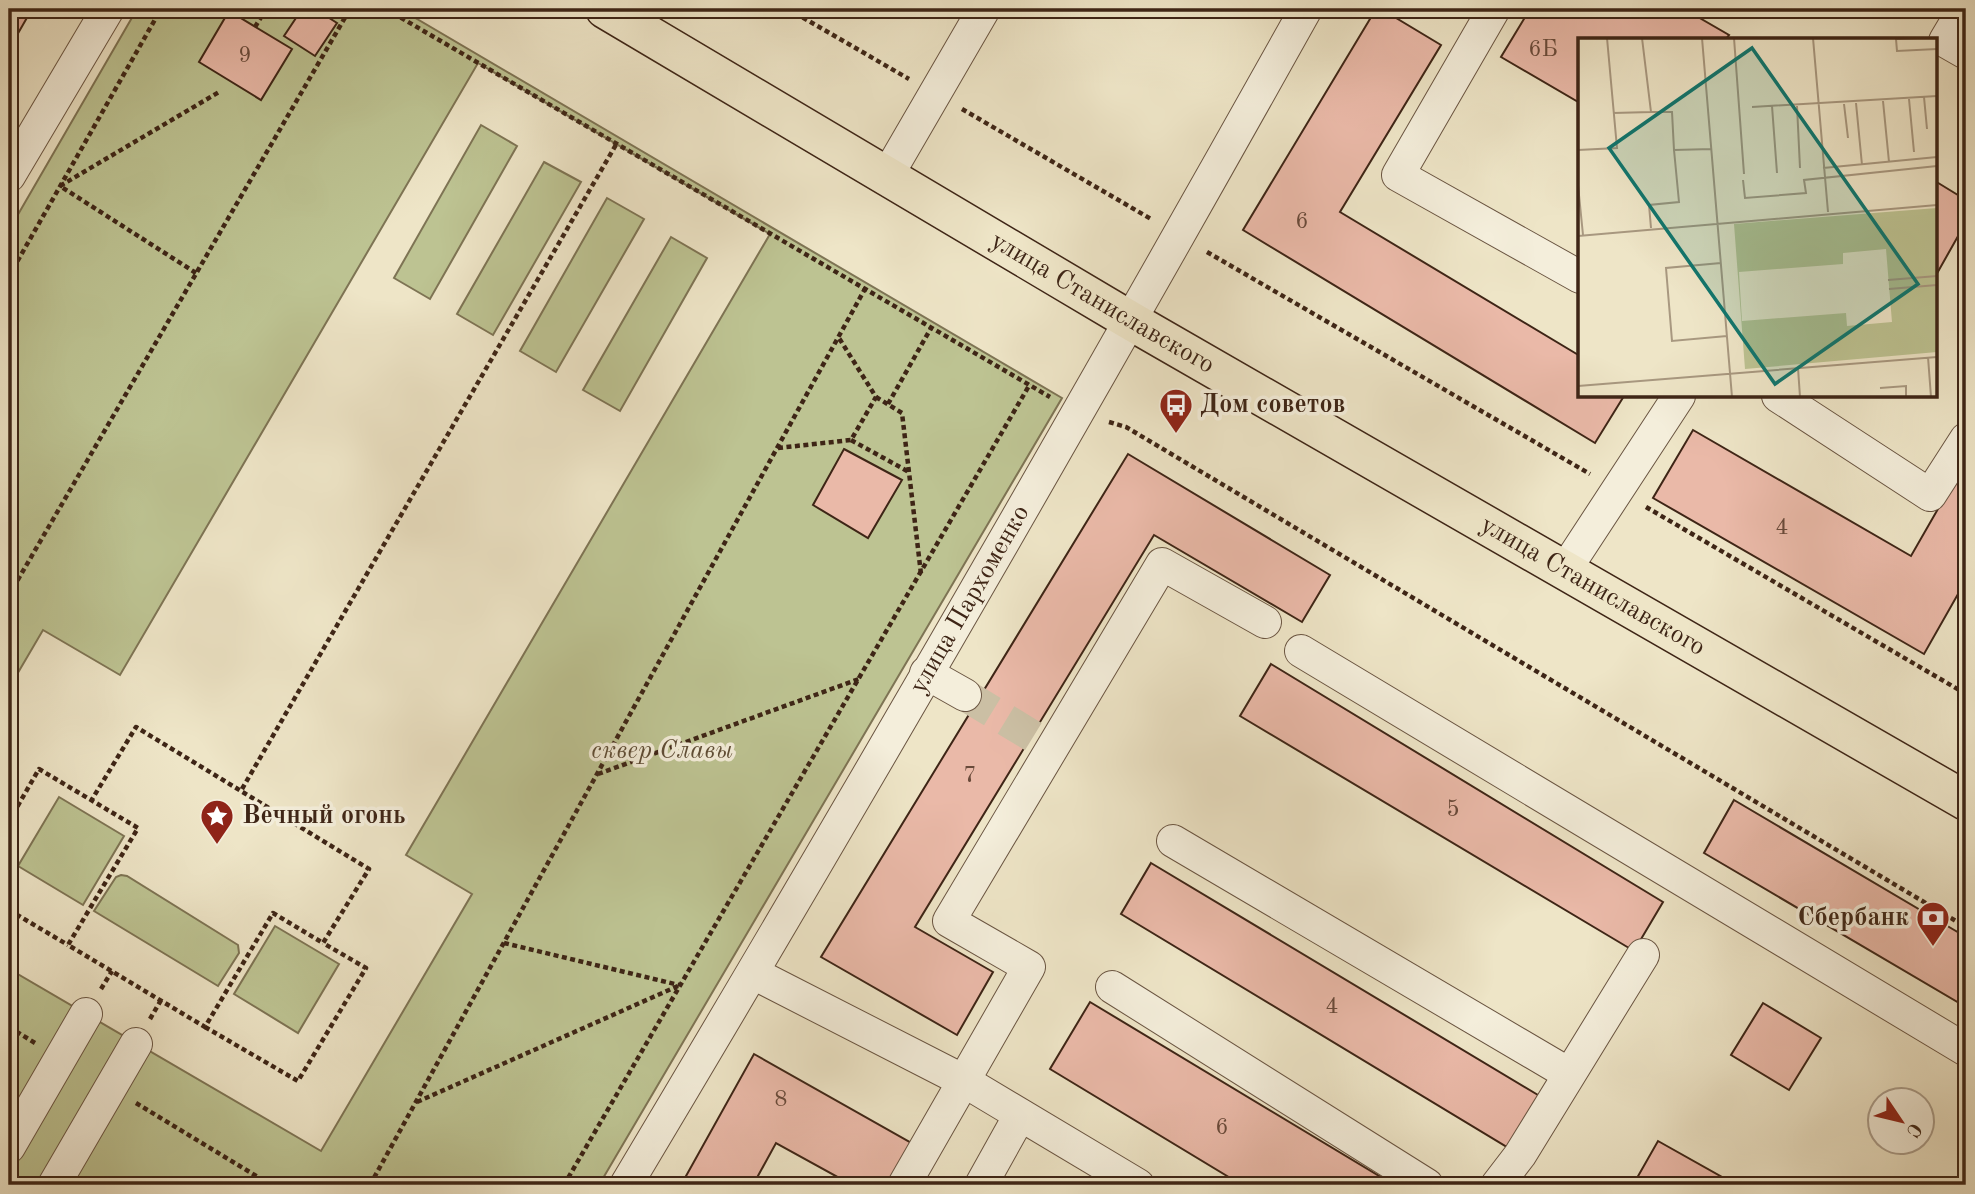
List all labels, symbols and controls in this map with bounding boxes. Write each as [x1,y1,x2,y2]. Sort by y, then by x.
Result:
house number: 6Б [1528,38,1558,61]
inset map [1578,38,1937,397]
house number: 9 [238,44,252,67]
house number: 6 [1295,210,1309,233]
street label: улица Станиславского [986,228,1219,379]
bus stop icon: Дом советов [1157,386,1195,435]
place label: Дом советов [1200,392,1346,418]
street label: улица Пархоменко [905,501,1035,698]
street label: улица Станиславского [1476,512,1709,661]
house number: 4 [1775,516,1789,539]
park label: сквер Славы [591,738,733,764]
house number: 7 [963,764,977,787]
place icon: Вечный огонь [198,797,236,846]
house number: 5 [1446,798,1460,821]
place label: Вечный огонь [242,803,406,829]
bank icon: Сбербанк [1914,899,1952,948]
place label: Сбербанк [1797,905,1909,931]
house number: 4 [1325,995,1339,1018]
north arrow [1867,1086,1937,1156]
house number: 8 [774,1088,788,1111]
house number: 6 [1215,1116,1229,1139]
text: С [1901,1119,1924,1140]

